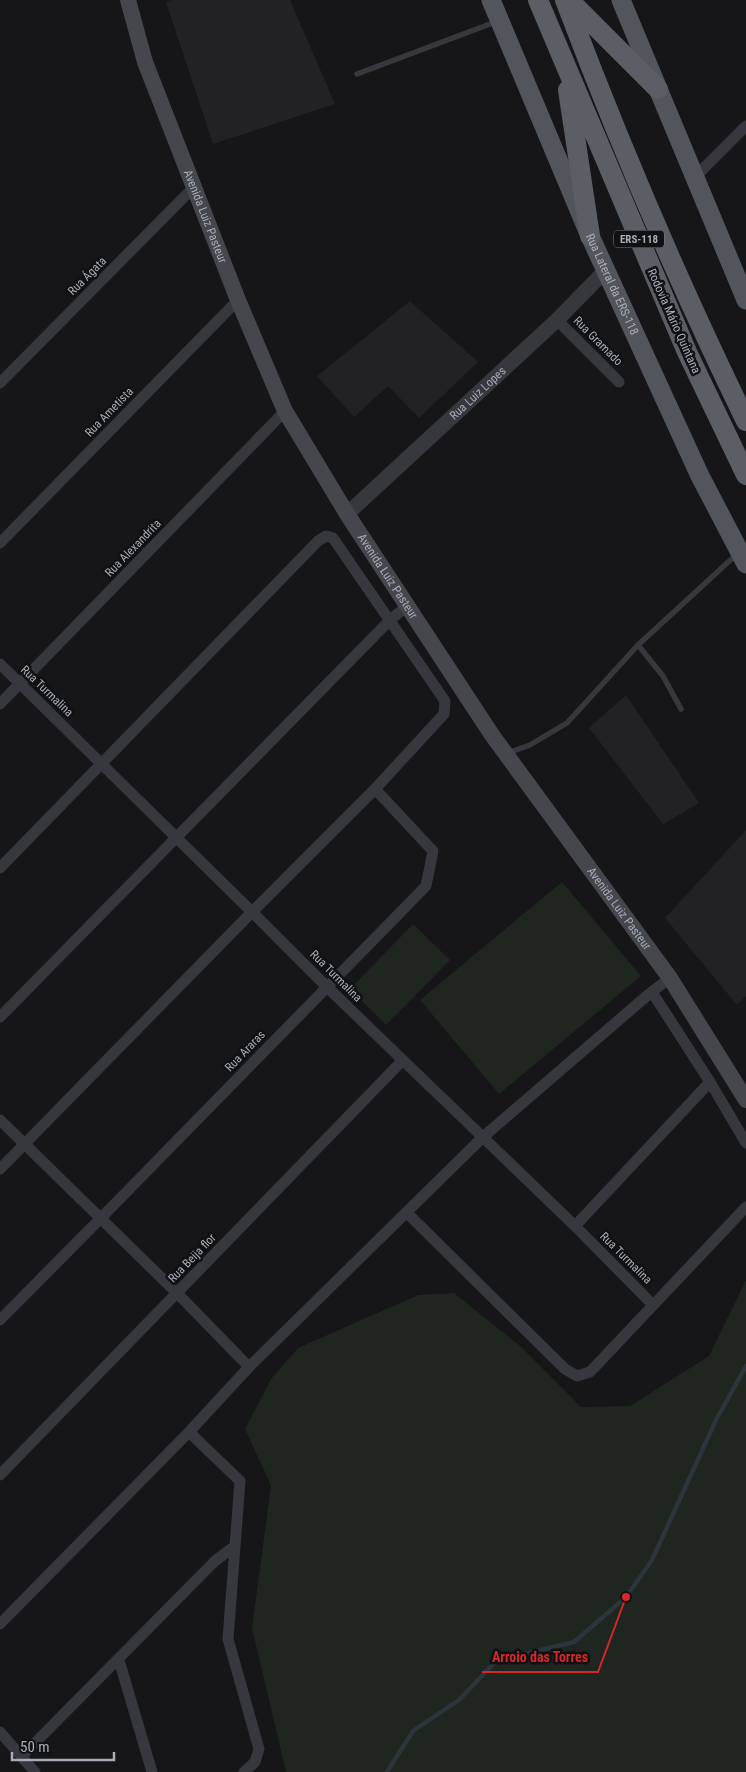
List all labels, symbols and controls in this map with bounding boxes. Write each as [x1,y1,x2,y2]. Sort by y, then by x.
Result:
street label: Avenida Luiz Pasteur [181,168,230,265]
road number: ERS-118 [614,230,664,248]
street label: Rua Lateral da ERS-118 [583,231,641,337]
street label: Rua Ágata [64,253,109,298]
street label: Rodovia Mário Quintana [645,266,704,376]
street label: Rua Gramado [571,314,625,368]
street label: Rua Luiz Lopes [447,364,509,423]
street label: Rua Ametista [82,384,136,440]
street label: Rua Alexandrita [102,516,164,580]
street label: Avenida Luiz Pasteur [355,531,421,622]
street label: Rua Turmalina [18,663,76,720]
street label: Avenida Luiz Pasteur [584,864,654,953]
street label: Rua Turmalina [307,947,365,1005]
street label: Rua Araras [222,1028,268,1074]
street label: Rua Turmalina [597,1229,655,1287]
street label: Rua Beija flor [165,1230,219,1285]
callout: Arroio das Torres [482,1643,598,1672]
text: Arroio das Torres [492,1649,588,1665]
scale bar [12,1730,115,1762]
text: 50 m [20,1738,50,1756]

